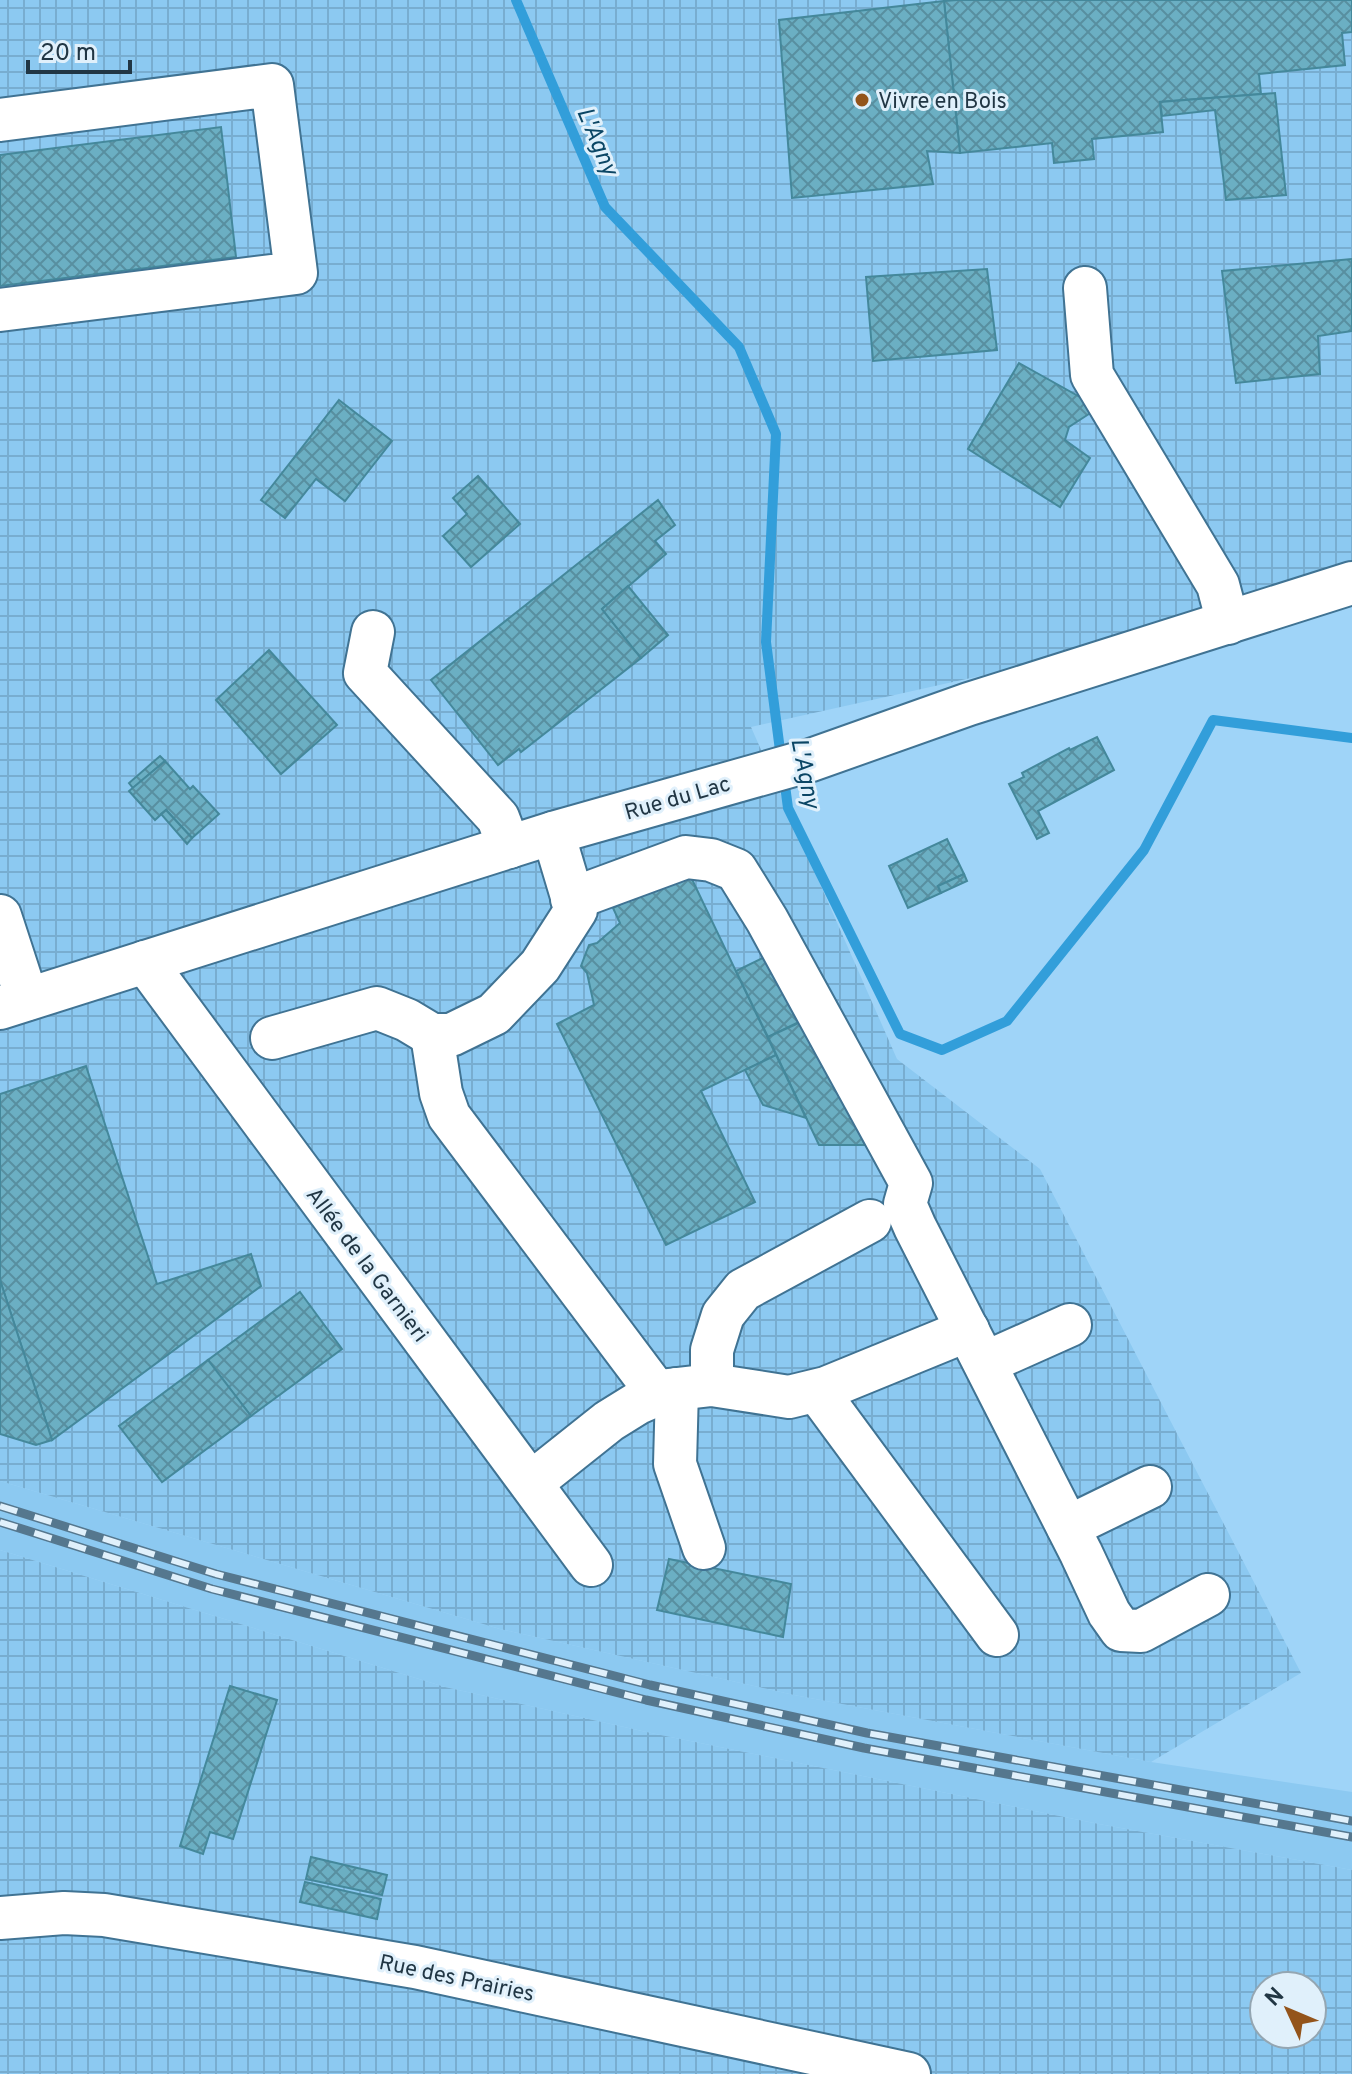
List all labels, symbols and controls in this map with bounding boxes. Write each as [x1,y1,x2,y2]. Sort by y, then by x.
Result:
scale bar [28,24,130,74]
text: 20 m [40,39,96,69]
place label: Vivre en Bois [878,89,1007,116]
marker: Vivre en Bois [853,91,871,109]
water label: L'Agny [568,103,625,182]
water label: L'Agny [783,736,826,813]
street label: Rue du Lac [622,771,734,827]
street label: Allée de la Garnieri [299,1183,433,1348]
street label: Rue des Prairies [376,1950,537,2009]
north arrow [1248,1970,1328,2050]
text: N [1260,1983,1291,2013]

